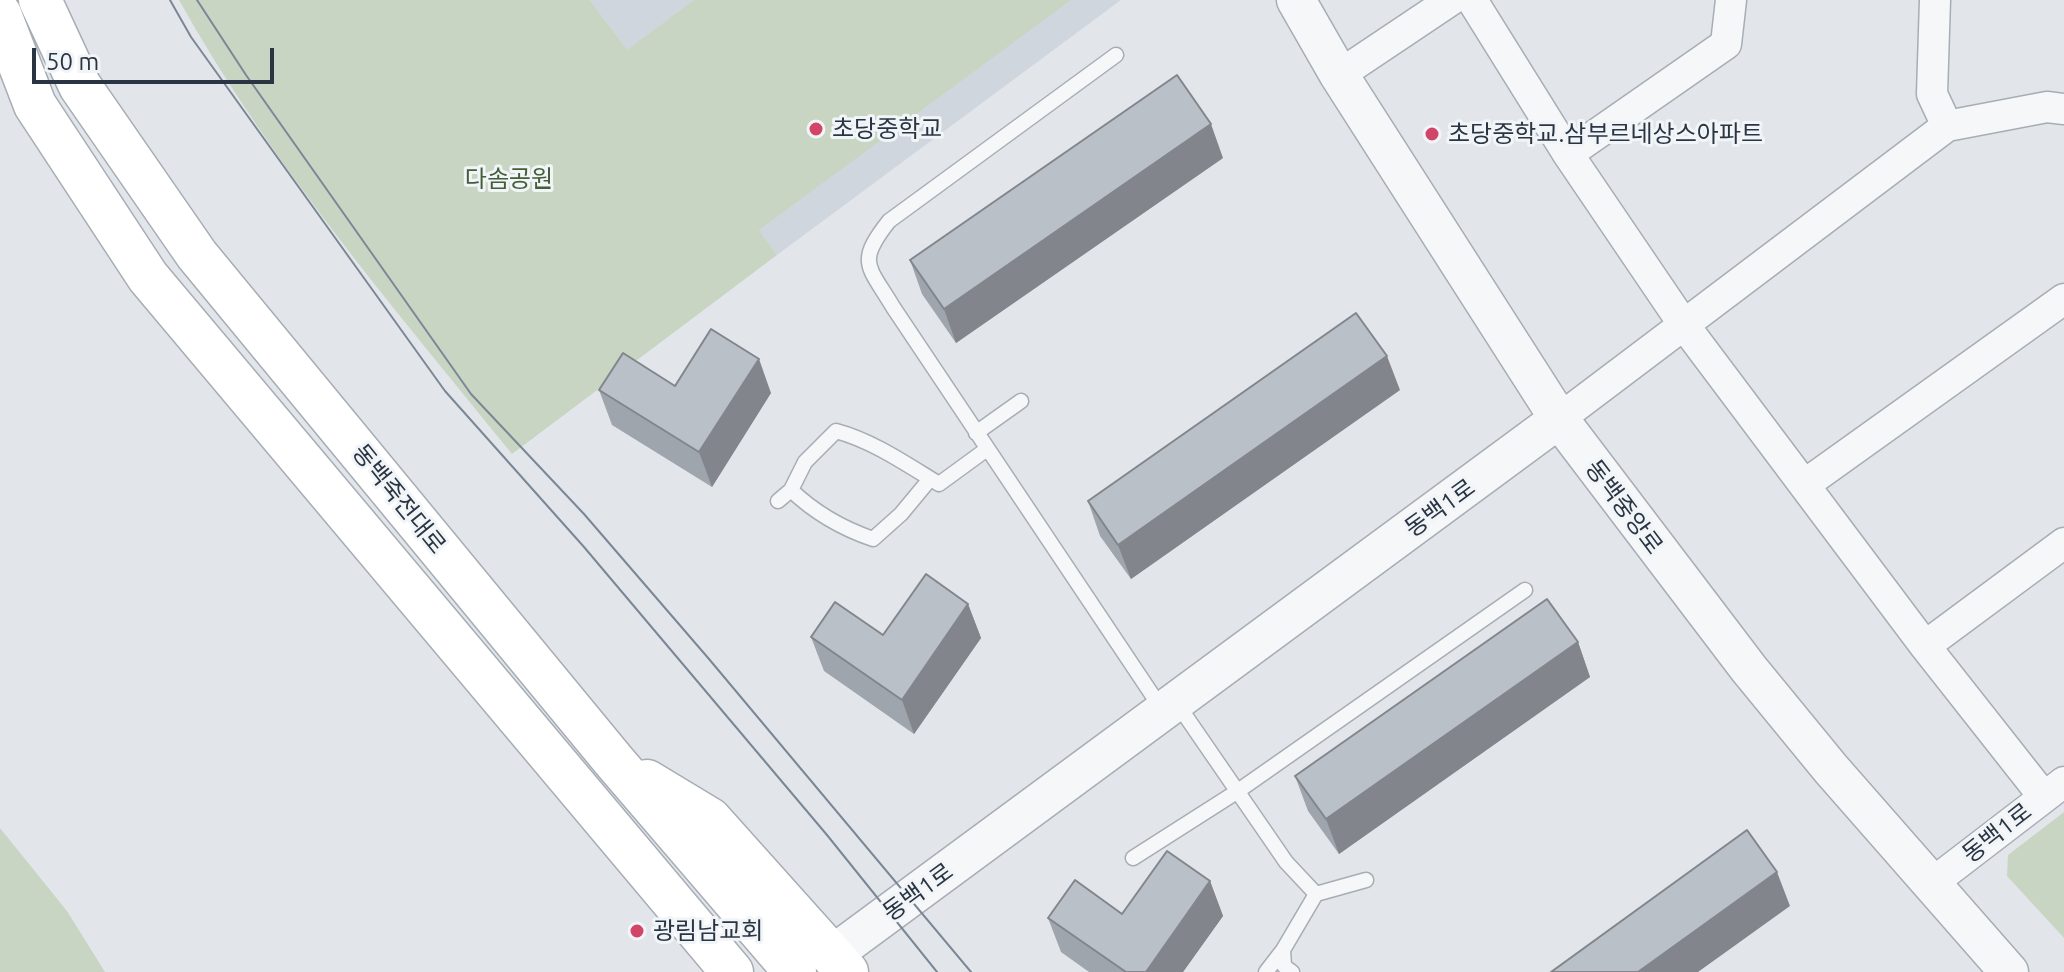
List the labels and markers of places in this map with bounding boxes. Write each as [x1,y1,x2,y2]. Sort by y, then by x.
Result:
place label: 초당중학교 [832,115,942,143]
marker: 초당중학교 [807,120,825,138]
place label: 초당중학교.삼부르네상스아파트 [1448,120,1763,148]
marker: 초당중학교.삼부르네상스아파트 [1423,125,1441,143]
place label: 광림남교회 [653,917,763,945]
marker: 광림남교회 [628,922,646,940]

